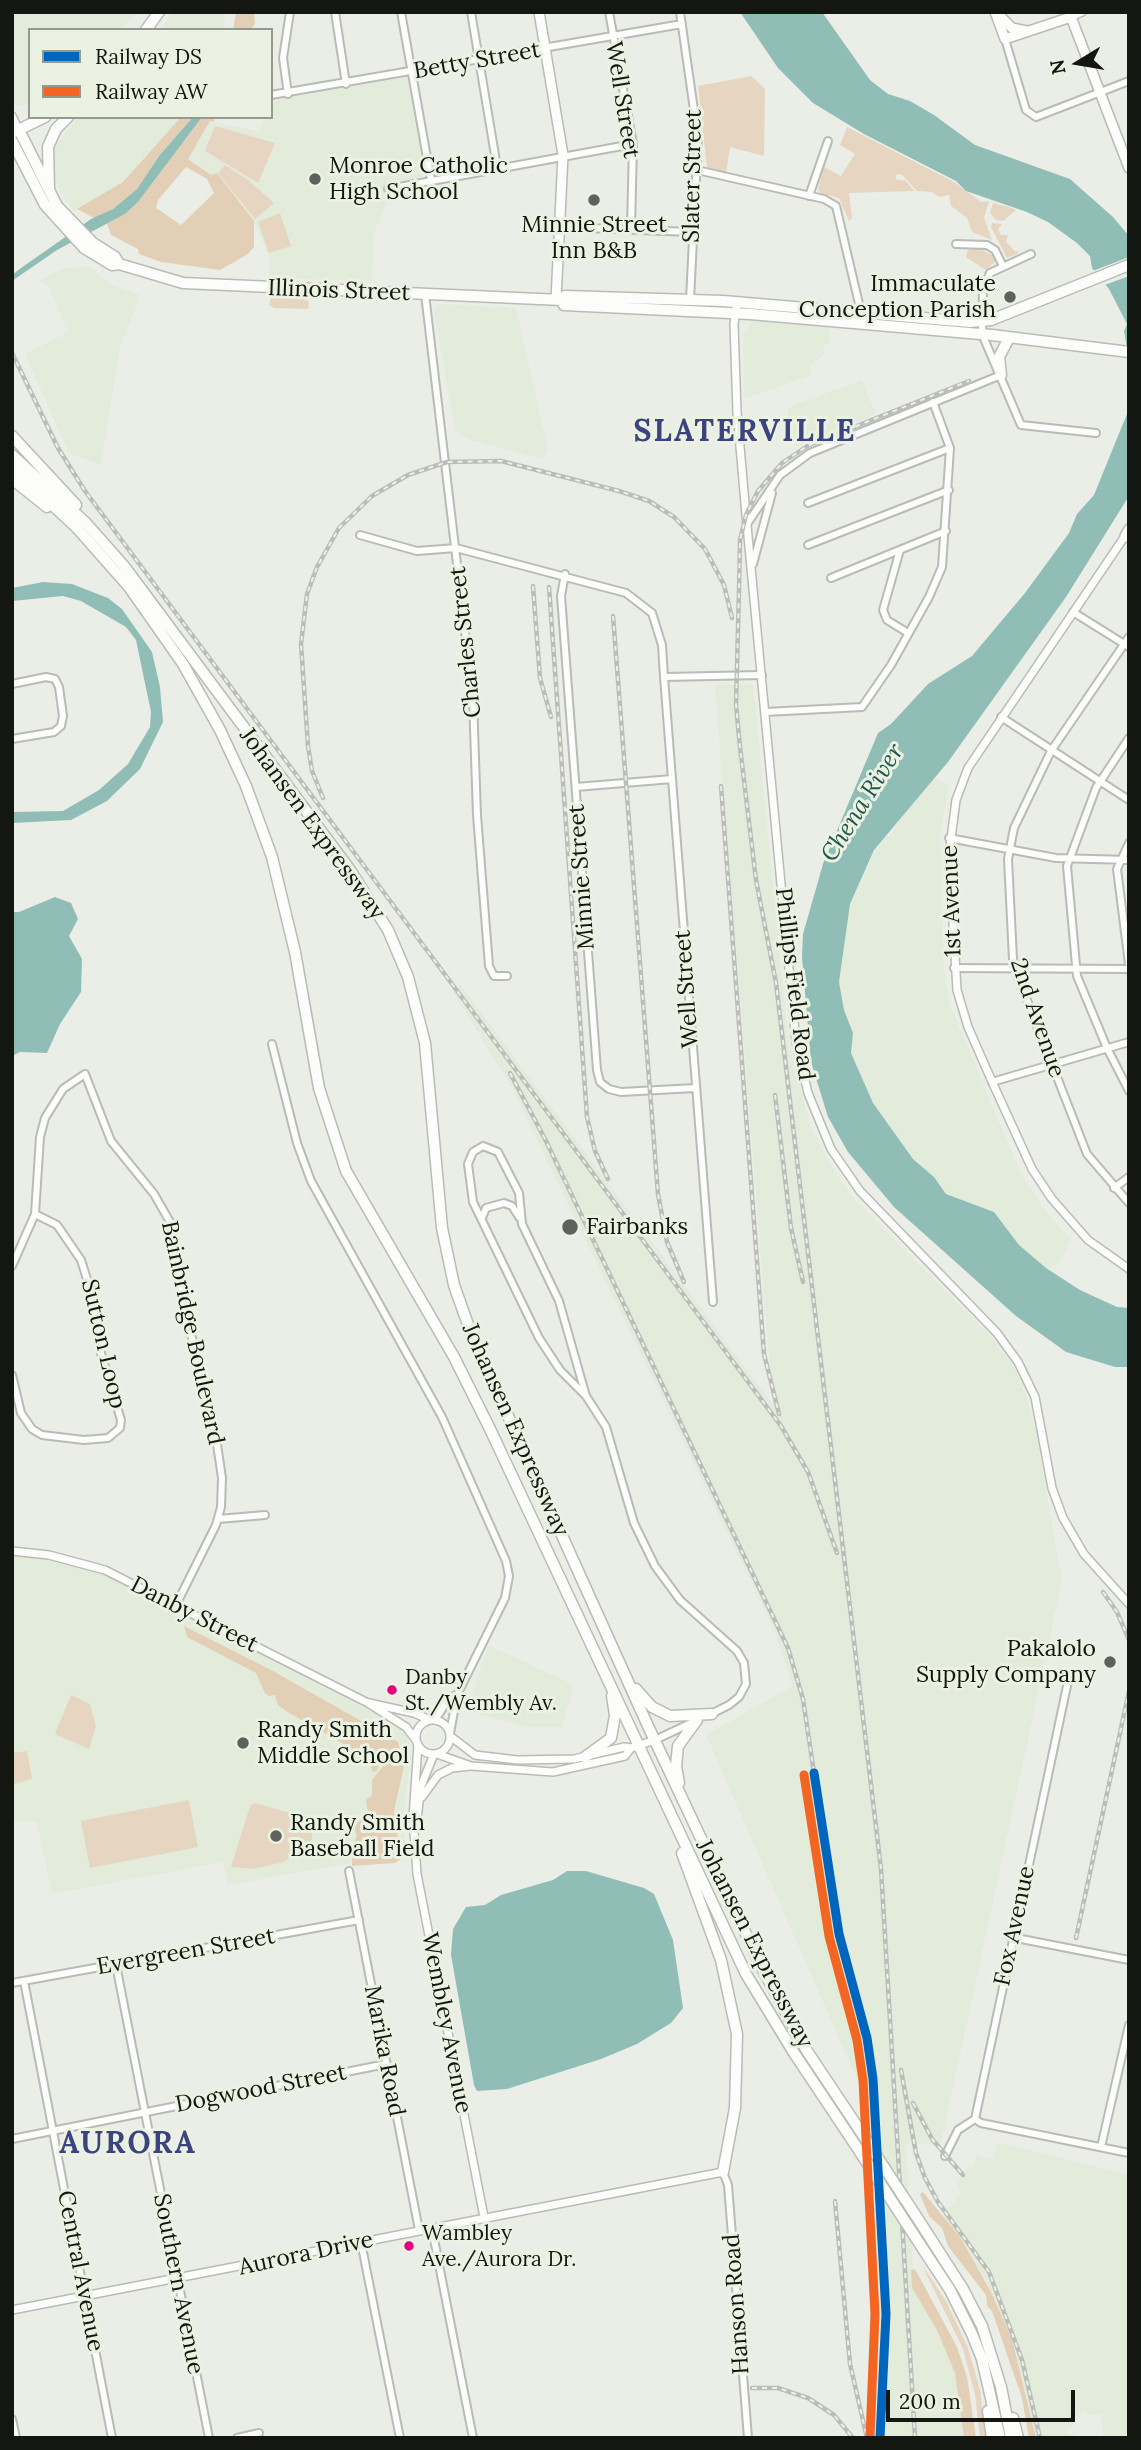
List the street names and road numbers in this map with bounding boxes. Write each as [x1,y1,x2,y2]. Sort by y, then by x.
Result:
street label: Betty Street [412,36,542,86]
street label: Well Street [599,39,645,161]
street label: Slater Street [678,109,708,243]
street label: Illinois Street [267,275,411,307]
street label: Charles Street [444,565,488,719]
street label: Johansen Expressway [233,723,391,925]
street label: Minnie Street [563,803,601,951]
street label: 1st Avenue [936,845,968,957]
street label: Phillips Field Road [768,886,820,1082]
street label: Well Street [669,929,705,1049]
street label: 2nd Avenue [1004,955,1070,1081]
street label: Bainbridge Boulevard [155,1219,229,1447]
street label: Sutton Loop [75,1277,131,1411]
street label: Johansen Expressway [456,1319,574,1541]
street label: Danby Street [126,1571,262,1659]
street label: Johansen Expressway [689,1835,819,2053]
street label: Fox Avenue [989,1864,1041,1988]
street label: Evergreen Street [95,1923,277,1981]
street label: Wembley Avenue [415,1930,477,2116]
street label: Marika Road [358,1983,410,2119]
street label: Dogwood Street [173,2059,349,2119]
street label: Central Avenue [51,2188,109,2354]
street label: Southern Avenue [147,2191,209,2377]
street label: Aurora Drive [236,2226,376,2282]
street label: Hanson Road [718,2233,756,2375]

